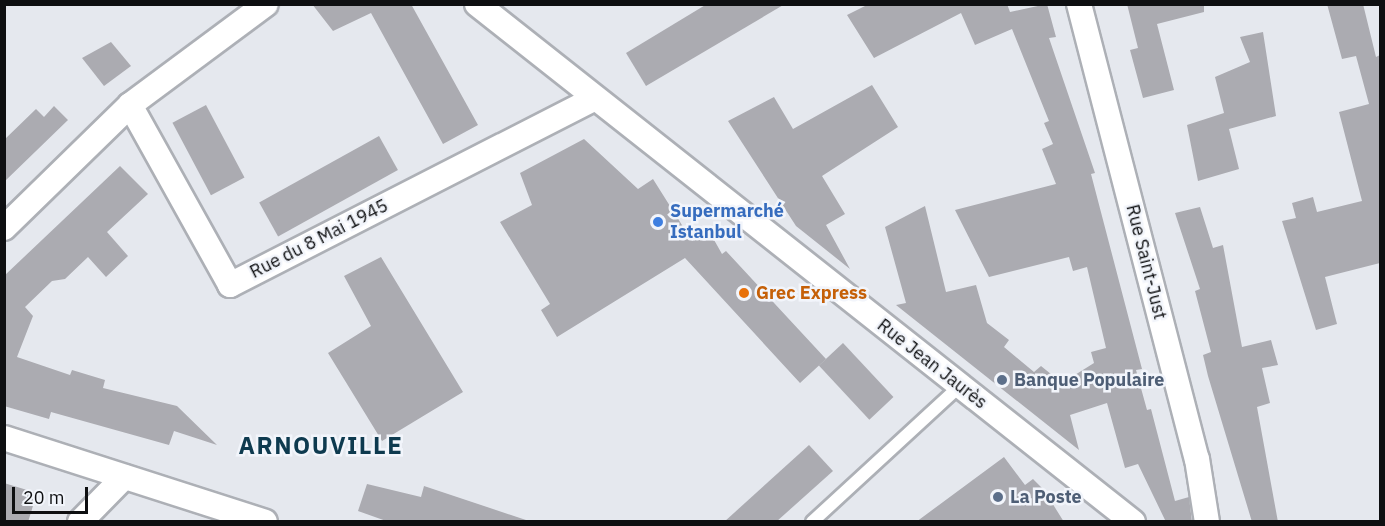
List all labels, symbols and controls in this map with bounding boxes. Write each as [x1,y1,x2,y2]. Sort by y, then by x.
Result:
street label: Rue du 8 Mai 1945 [246,195,392,283]
place label: Supermarché Istanbul [670,201,784,244]
street label: Rue Saint-Just [1121,202,1171,322]
marker: Supermarché Istanbul [651,215,665,229]
place label: Grec Express [756,282,867,304]
marker: Grec Express [737,286,751,300]
street label: Rue Jean Jaurès [873,314,991,414]
place label: Banque Populaire [1014,369,1164,391]
marker: Banque Populaire [995,373,1009,387]
district label: ARNOUVILLE [239,432,403,460]
scale bar [15,475,92,513]
text: 20 m [23,486,65,509]
place label: La Poste [1010,486,1082,508]
marker: La Poste [991,490,1005,504]

